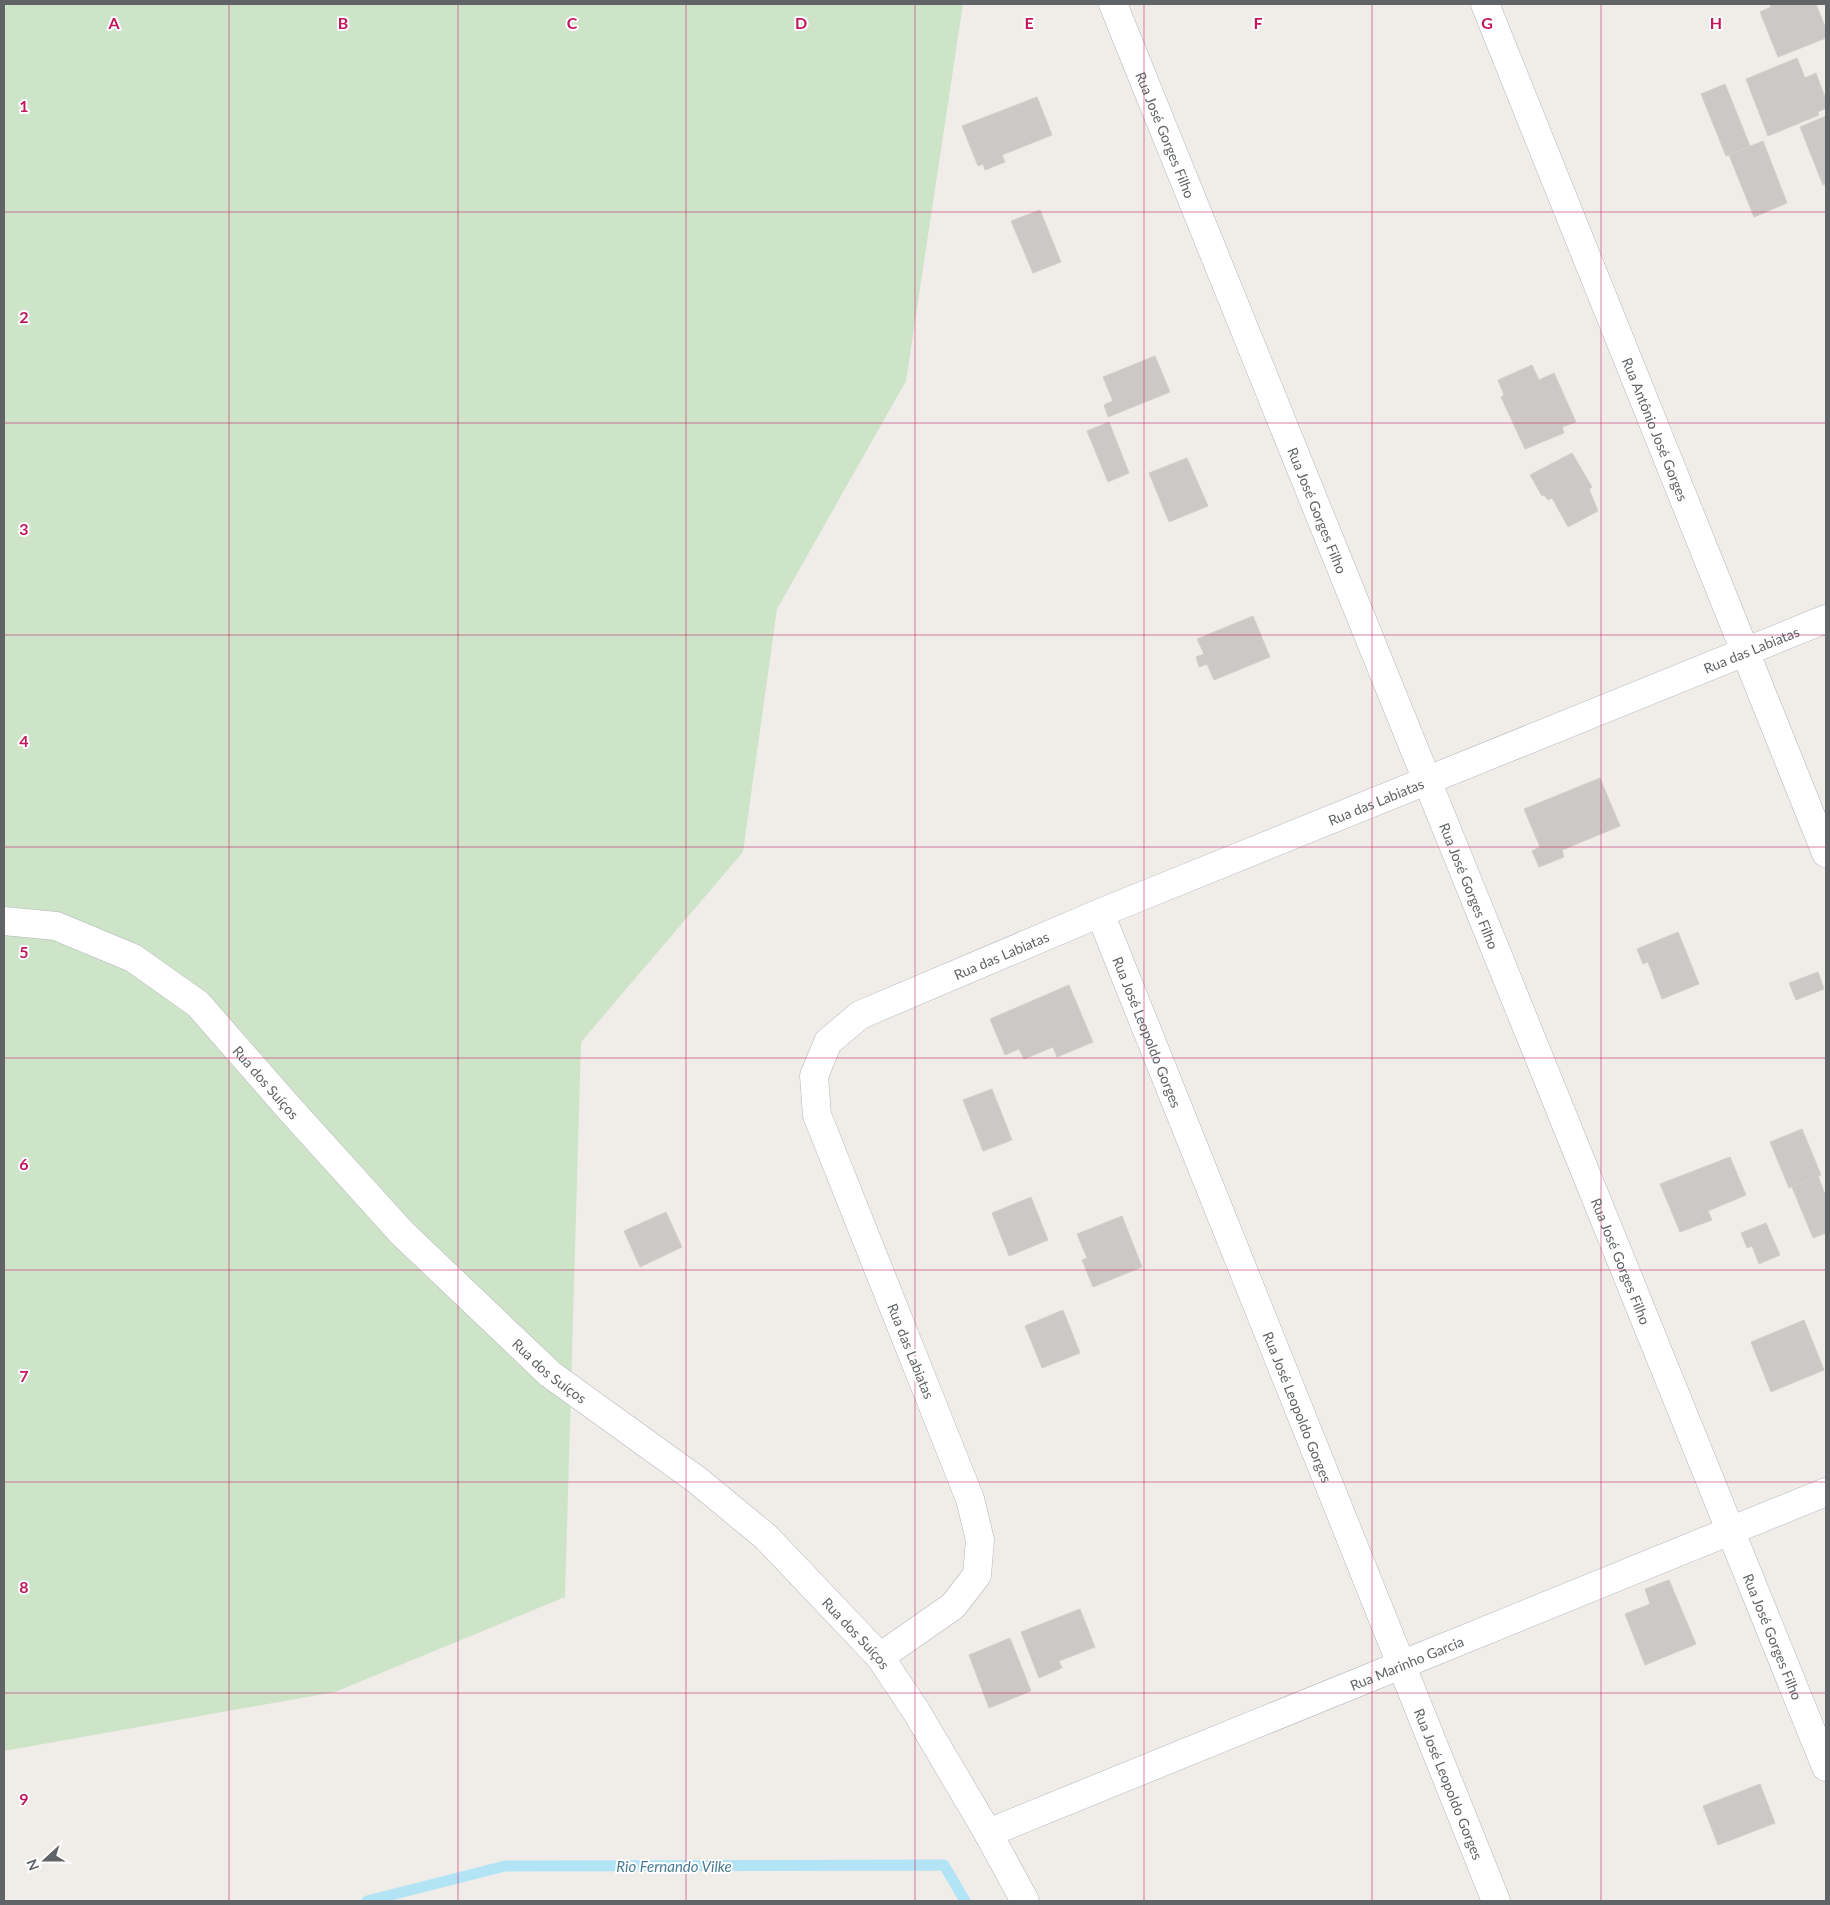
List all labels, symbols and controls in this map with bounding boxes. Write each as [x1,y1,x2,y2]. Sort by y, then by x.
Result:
text: A [107,13,120,32]
text: B [338,13,348,32]
text: C [567,13,578,32]
text: D [795,13,807,32]
text: E [1024,13,1034,32]
text: F [1253,13,1263,32]
text: G [1481,13,1493,32]
text: H [1710,13,1722,32]
street label: Rua José Gorges Filho [1133,69,1199,200]
text: 1 [19,96,29,115]
text: 2 [19,307,29,326]
street label: Rua Antônio José Gorges [1619,355,1692,503]
street label: Rua José Gorges Filho [1285,445,1351,576]
text: 3 [19,519,29,538]
street label: Rua das Labiatas [1701,622,1801,676]
text: 4 [19,731,29,750]
street label: Rua das Labiatas [1325,774,1426,828]
street label: Rua José Gorges Filho [1436,820,1503,951]
street label: Rua das Labiatas [951,927,1051,983]
text: 5 [19,942,29,961]
street label: Rua José Leopoldo Gorges [1110,954,1186,1110]
street label: Rua dos Suíços [230,1042,303,1122]
text: 6 [19,1154,29,1173]
street label: Rua José Gorges Filho [1588,1195,1655,1327]
street label: Rua das Labiatas [884,1301,938,1401]
street label: Rua José Leopoldo Gorges [1260,1329,1336,1485]
street label: Rua dos Suíços [509,1335,590,1406]
text: 7 [19,1366,29,1385]
street label: Rua José Gorges Filho [1740,1571,1806,1702]
text: 8 [19,1577,29,1596]
street label: Rua dos Suíços [819,1594,894,1672]
street label: Rua Marinho Garcia [1347,1632,1466,1693]
street label: Rua José Leopoldo Gorges [1411,1706,1487,1862]
text: 9 [19,1789,29,1808]
north arrow [20,1835,70,1885]
text: N [23,1857,42,1873]
water label: Rio Fernando Vilke [616,1857,732,1875]

